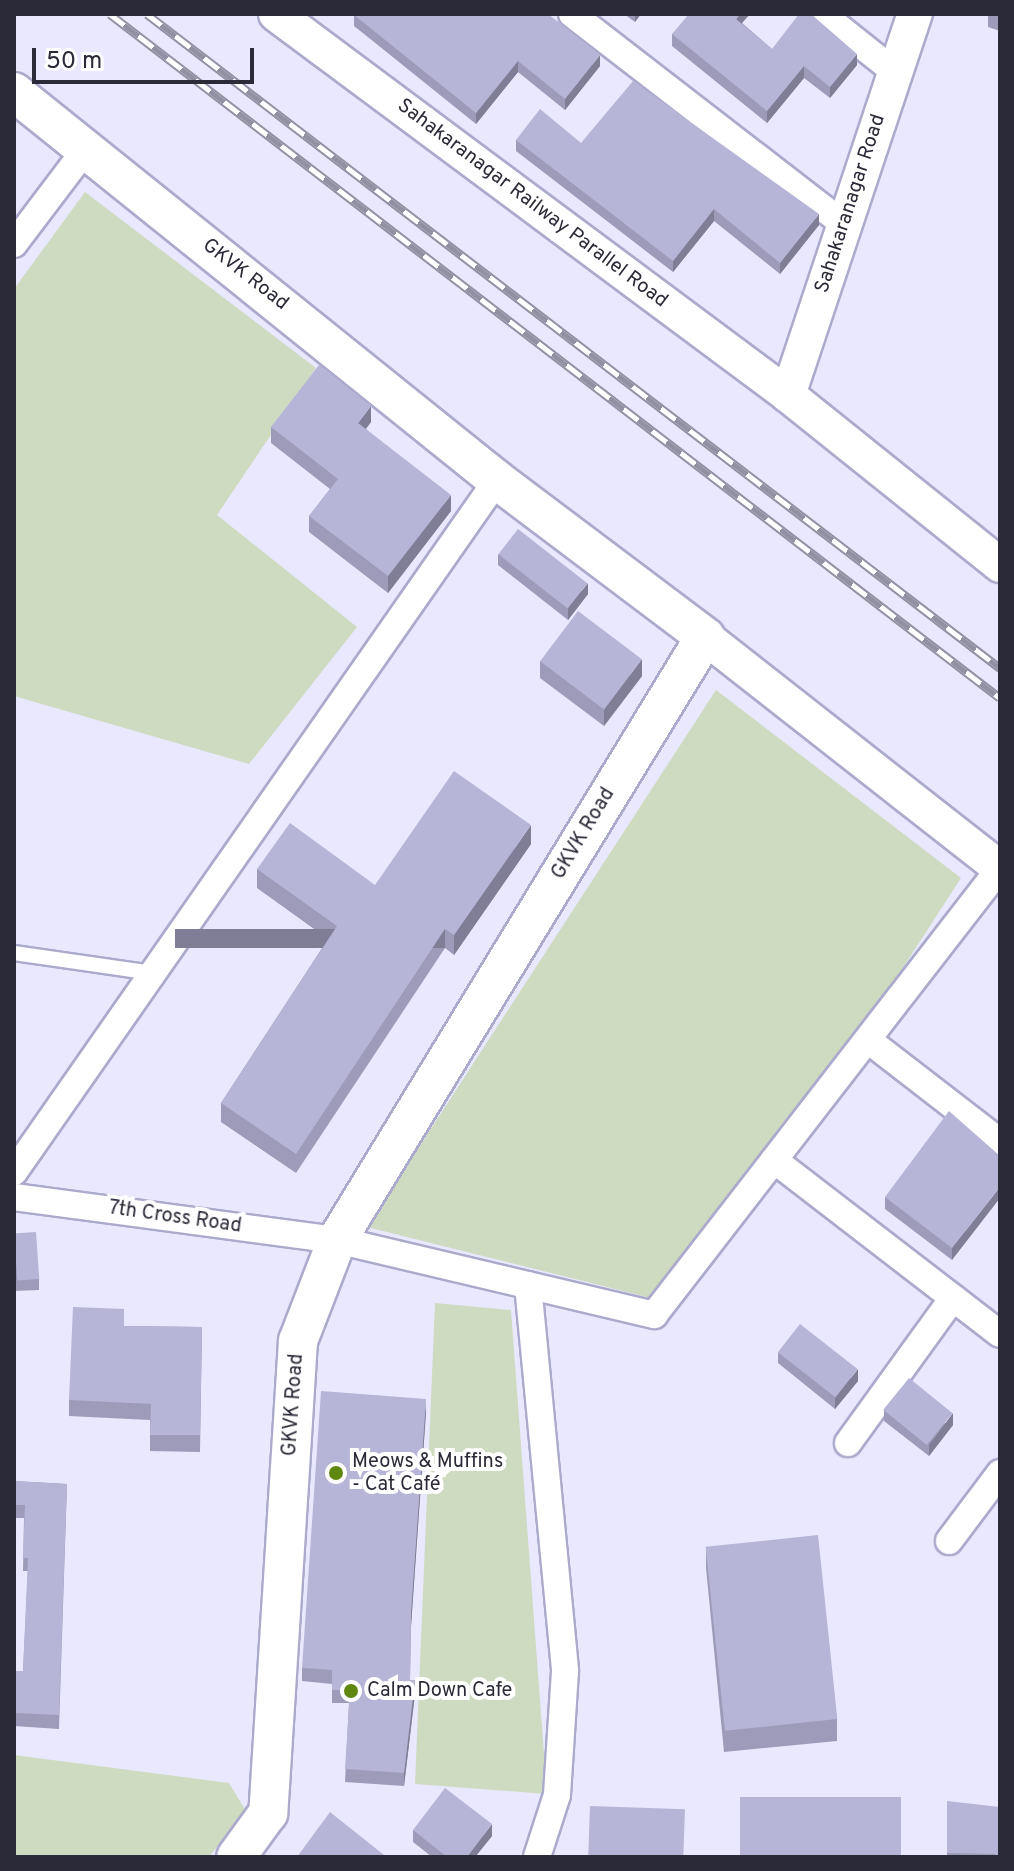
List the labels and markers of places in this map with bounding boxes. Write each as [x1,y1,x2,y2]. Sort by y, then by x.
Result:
place label: Meows & Muffins - Cat Café [352,1450,503,1497]
marker: Meows & Muffins - Cat Café [327,1464,345,1482]
place label: Calm Down Cafe [367,1679,512,1703]
marker: Calm Down Cafe [342,1682,360,1700]

